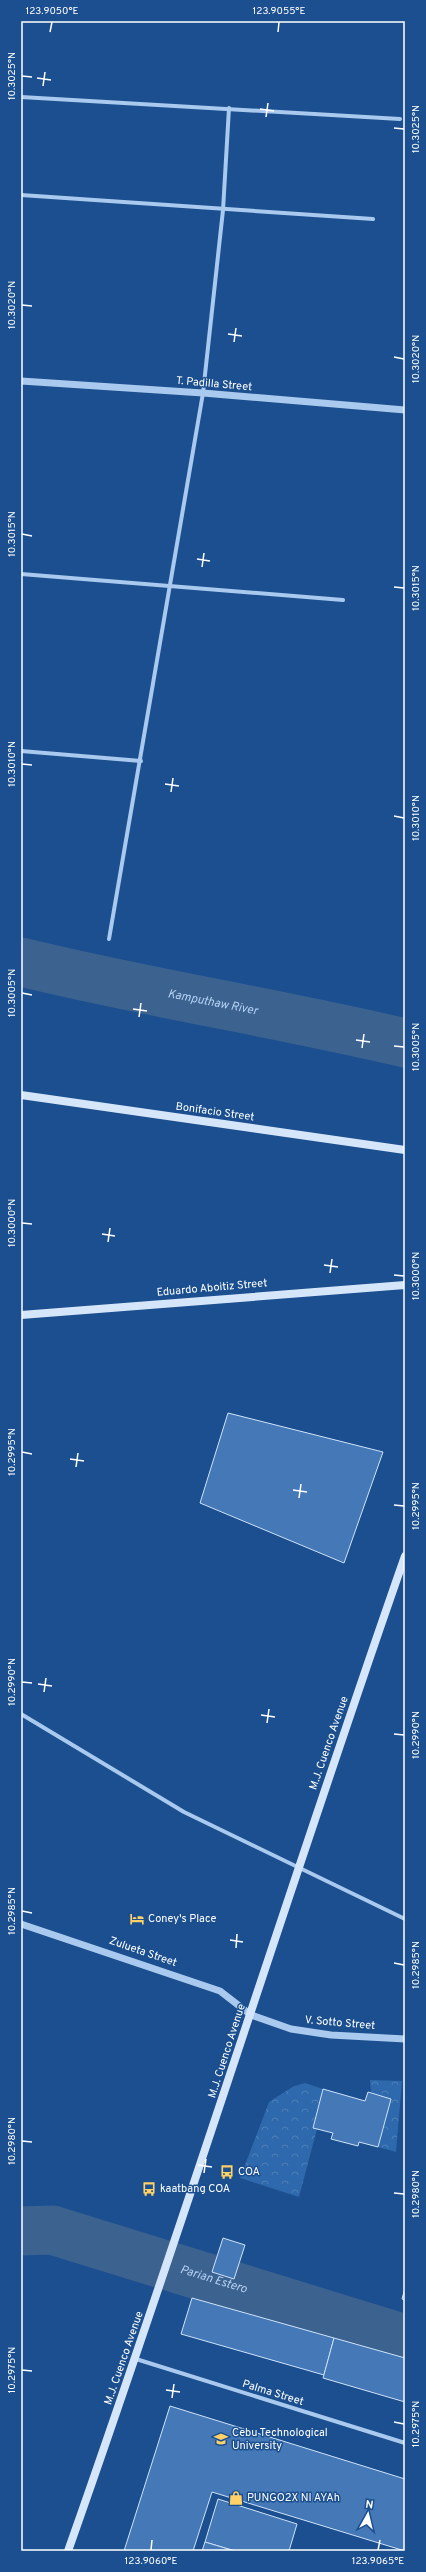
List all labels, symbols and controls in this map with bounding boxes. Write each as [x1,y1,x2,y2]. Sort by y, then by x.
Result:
text: 123.9050°E [25,5,79,18]
text: 123.9055°E [253,5,305,18]
text: 10.3025°N [6,52,19,100]
text: 10.3025°N [410,105,423,153]
text: 10.3020°N [6,281,19,329]
text: 10.3020°N [410,335,423,383]
street label: T. Padilla Street [175,374,253,394]
text: 10.3015°N [6,511,19,557]
text: 10.3015°N [410,565,423,611]
text: 10.3010°N [6,741,19,787]
text: 10.3010°N [410,795,423,841]
text: 10.3005°N [6,969,19,1017]
water label: Kamputhaw River [166,986,260,1020]
text: 10.3005°N [410,1023,423,1071]
street label: Bonifacio Street [175,1100,255,1124]
text: 10.3000°N [6,1199,19,1247]
text: 10.3000°N [410,1252,423,1300]
street label: Eduardo Aboitiz Street [156,1276,268,1300]
text: 10.2995°N [6,1428,19,1476]
text: 10.2995°N [410,1482,423,1530]
text: 10.2990°N [6,1658,19,1706]
street label: M.J. Cuenco Avenue [306,1694,352,1792]
text: 10.2990°N [410,1711,423,1759]
text: 10.2985°N [6,1887,19,1935]
hotel icon: Coney's Place [129,1911,145,1927]
place label: Coney's Place [148,1912,217,1926]
street label: Zulueta Street [107,1934,179,1970]
text: 10.2985°N [410,1941,423,1989]
street label: M.J. Cuenco Avenue [205,2002,249,2100]
street label: V. Sotto Street [304,2013,376,2033]
text: 10.2980°N [6,2117,19,2165]
bus stop icon: COA [219,2164,235,2180]
place label: COA [238,2165,260,2179]
text: 10.2980°N [410,2170,423,2218]
bus stop icon: kaatbang COA [141,2181,157,2197]
place label: kaatbang COA [160,2182,230,2196]
water label: Parian Estero [178,2262,250,2298]
street label: M.J. Cuenco Avenue [101,2309,147,2407]
text: 10.2975°N [6,2347,19,2393]
street label: Palma Street [241,2377,305,2409]
text: 10.2975°N [410,2401,423,2447]
place label: Cebu Technological University [232,2426,328,2453]
school or university icon: Cebu Technological University [213,2431,229,2447]
shop icon: PUNGO2X NI AYAh [228,2490,244,2506]
place label: PUNGO2X NI AYAh [247,2491,340,2505]
north arrow [348,2494,388,2534]
text: N [364,2498,374,2513]
text: 123.9060°E [125,2555,177,2568]
text: 123.9065°E [352,2555,404,2568]

